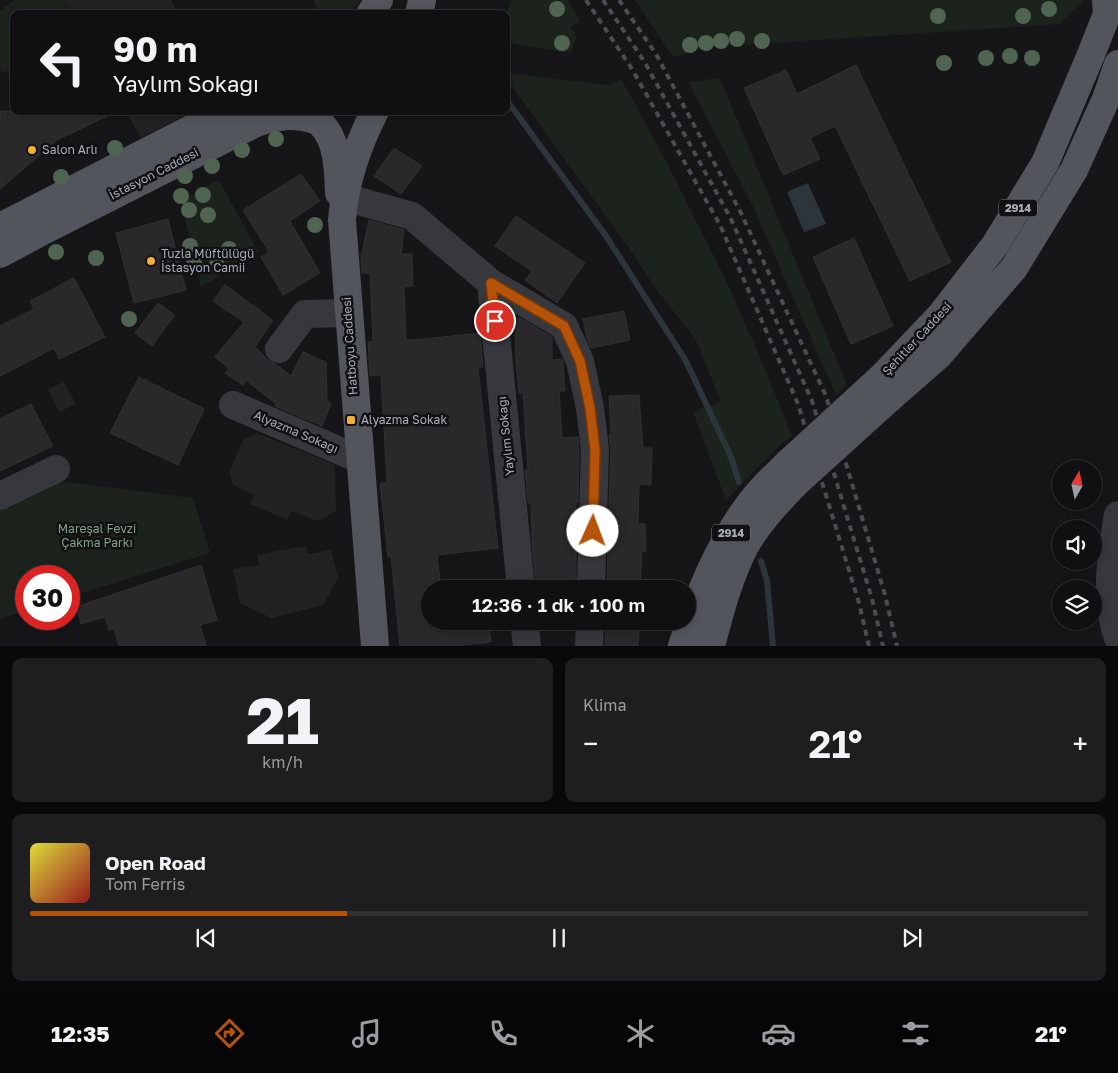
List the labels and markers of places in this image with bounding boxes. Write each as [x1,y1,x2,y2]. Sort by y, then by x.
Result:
place label: Salon Arlı [42,142,98,157]
marker: Salon Arlı [26,144,38,156]
place label: Tuzla Müftülüğü İstasyon Camii [161,246,254,275]
marker: Tuzla Müftülüğü İstasyon Camii [145,255,157,267]
pin [474,300,516,342]
place label: Alyazma Sokak [361,412,447,427]
marker: Alyazma Sokak [345,414,357,426]

